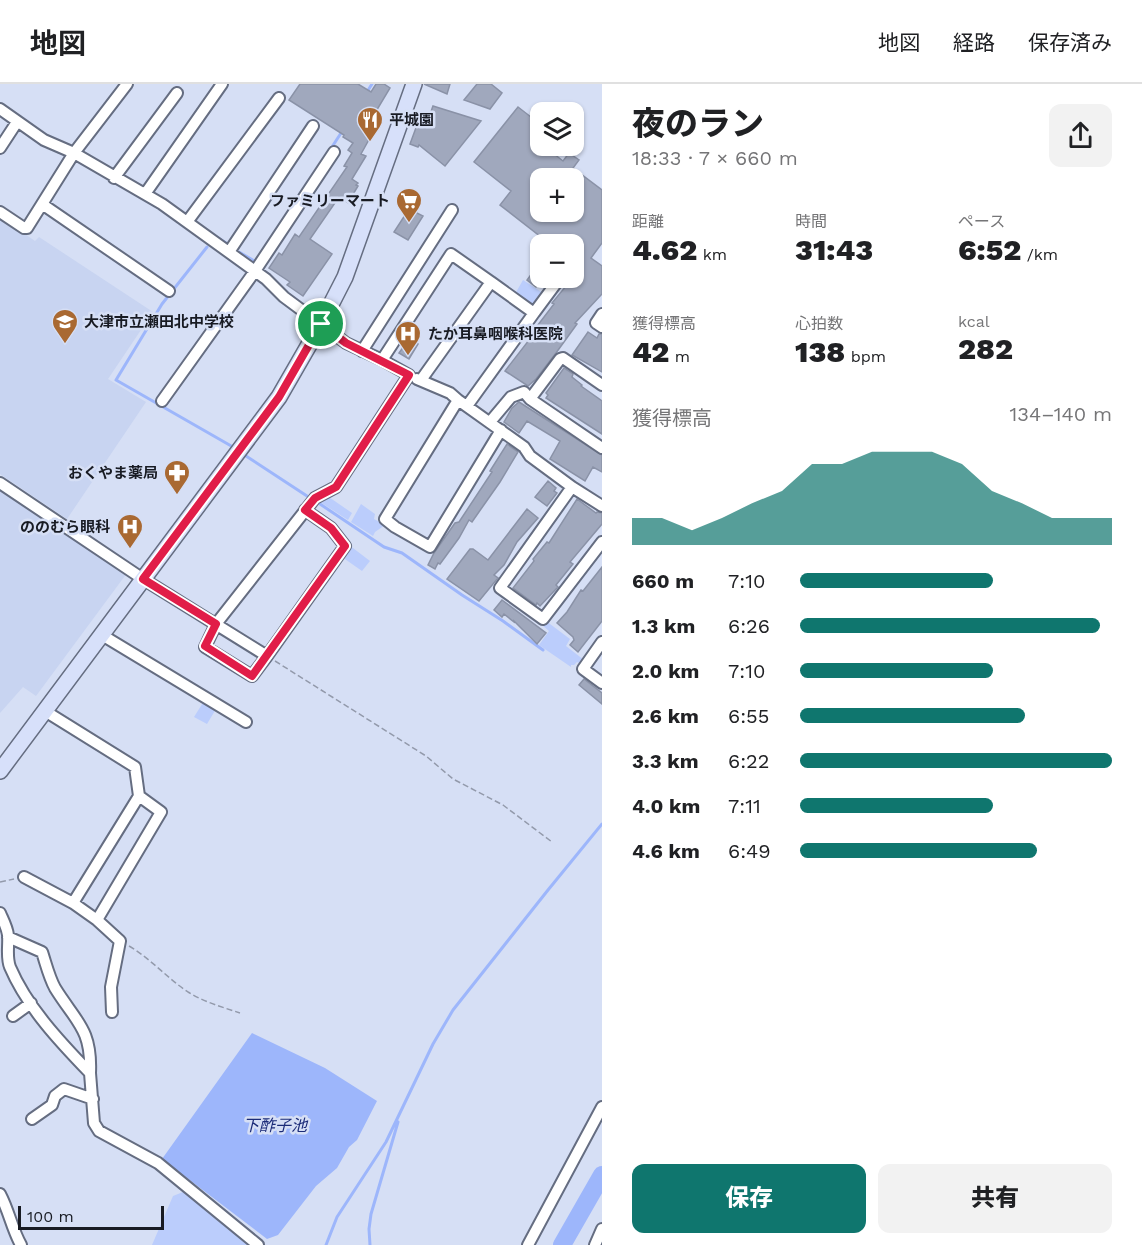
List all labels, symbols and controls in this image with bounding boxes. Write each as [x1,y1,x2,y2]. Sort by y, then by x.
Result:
text: 地図 [30,27,86,60]
text: 地図 [878,30,920,55]
text: 経路 [953,30,995,55]
text: 保存済み [1028,30,1112,55]
map controls [530,102,584,288]
button: layers [530,102,584,156]
text: 夜のラン [632,104,764,143]
button: share [1049,104,1112,167]
restaurant icon: 平城園 [355,105,385,143]
place label: 平城園 [389,111,434,129]
text: 18:33 · 7 × 660 m [632,146,798,170]
button: + [530,168,584,222]
supermarket icon: ファミリーマート [394,186,424,224]
place label: ファミリーマート [270,192,390,210]
text: 距離 [632,212,664,231]
text: 時間 [795,212,827,231]
text: ペース [958,212,1005,231]
text: 4.62 [632,232,697,267]
text: 31:43 [795,232,873,267]
text: 6:52 [958,232,1021,267]
button: − [530,234,584,288]
text: km [697,245,727,264]
text: /km [1021,245,1058,264]
pin [295,298,346,349]
school or university icon: 大津市立瀬田北中学校 [50,307,80,345]
icon: arrive [304,307,337,340]
text: kcal [958,312,990,331]
place label: 大津市立瀬田北中学校 [84,313,234,331]
text: 獲得標高 [632,314,696,333]
text: 心拍数 [795,314,843,333]
hospital icon: たか耳鼻咽喉科医院 [393,319,423,357]
place label: たか耳鼻咽喉科医院 [428,325,563,343]
text: 282 [958,331,1013,366]
text: 42 [632,334,669,369]
text: 138 [795,334,845,369]
text: m [669,347,690,366]
text: bpm [845,347,886,366]
text: 134–140 m [1010,402,1112,426]
text: 獲得標高 [632,406,712,430]
pharmacy icon: おくやま薬局 [162,458,192,496]
place label: おくやま薬局 [68,464,158,482]
hospital icon: ののむら眼科 [115,512,145,550]
place label: ののむら眼科 [20,518,110,536]
text: 660 m [632,569,694,593]
text: 7:10 [728,569,765,593]
text: 1.3 km [632,614,695,638]
text: 6:26 [728,614,770,638]
text: 2.0 km [632,659,699,683]
text: 7:10 [728,659,765,683]
text: 2.6 km [632,704,699,728]
text: 6:55 [728,704,769,728]
text: 3.3 km [632,749,699,773]
text: 6:22 [728,749,769,773]
text: 4.0 km [632,794,700,818]
text: 7:11 [728,794,761,818]
text: 4.6 km [632,839,700,863]
text: 6:49 [728,839,771,863]
water label: 下酢子池 [243,1116,309,1135]
button: 保存 [632,1164,866,1233]
button: 共有 [878,1164,1112,1233]
scale bar [18,1203,164,1230]
text: 100 m [27,1207,74,1226]

